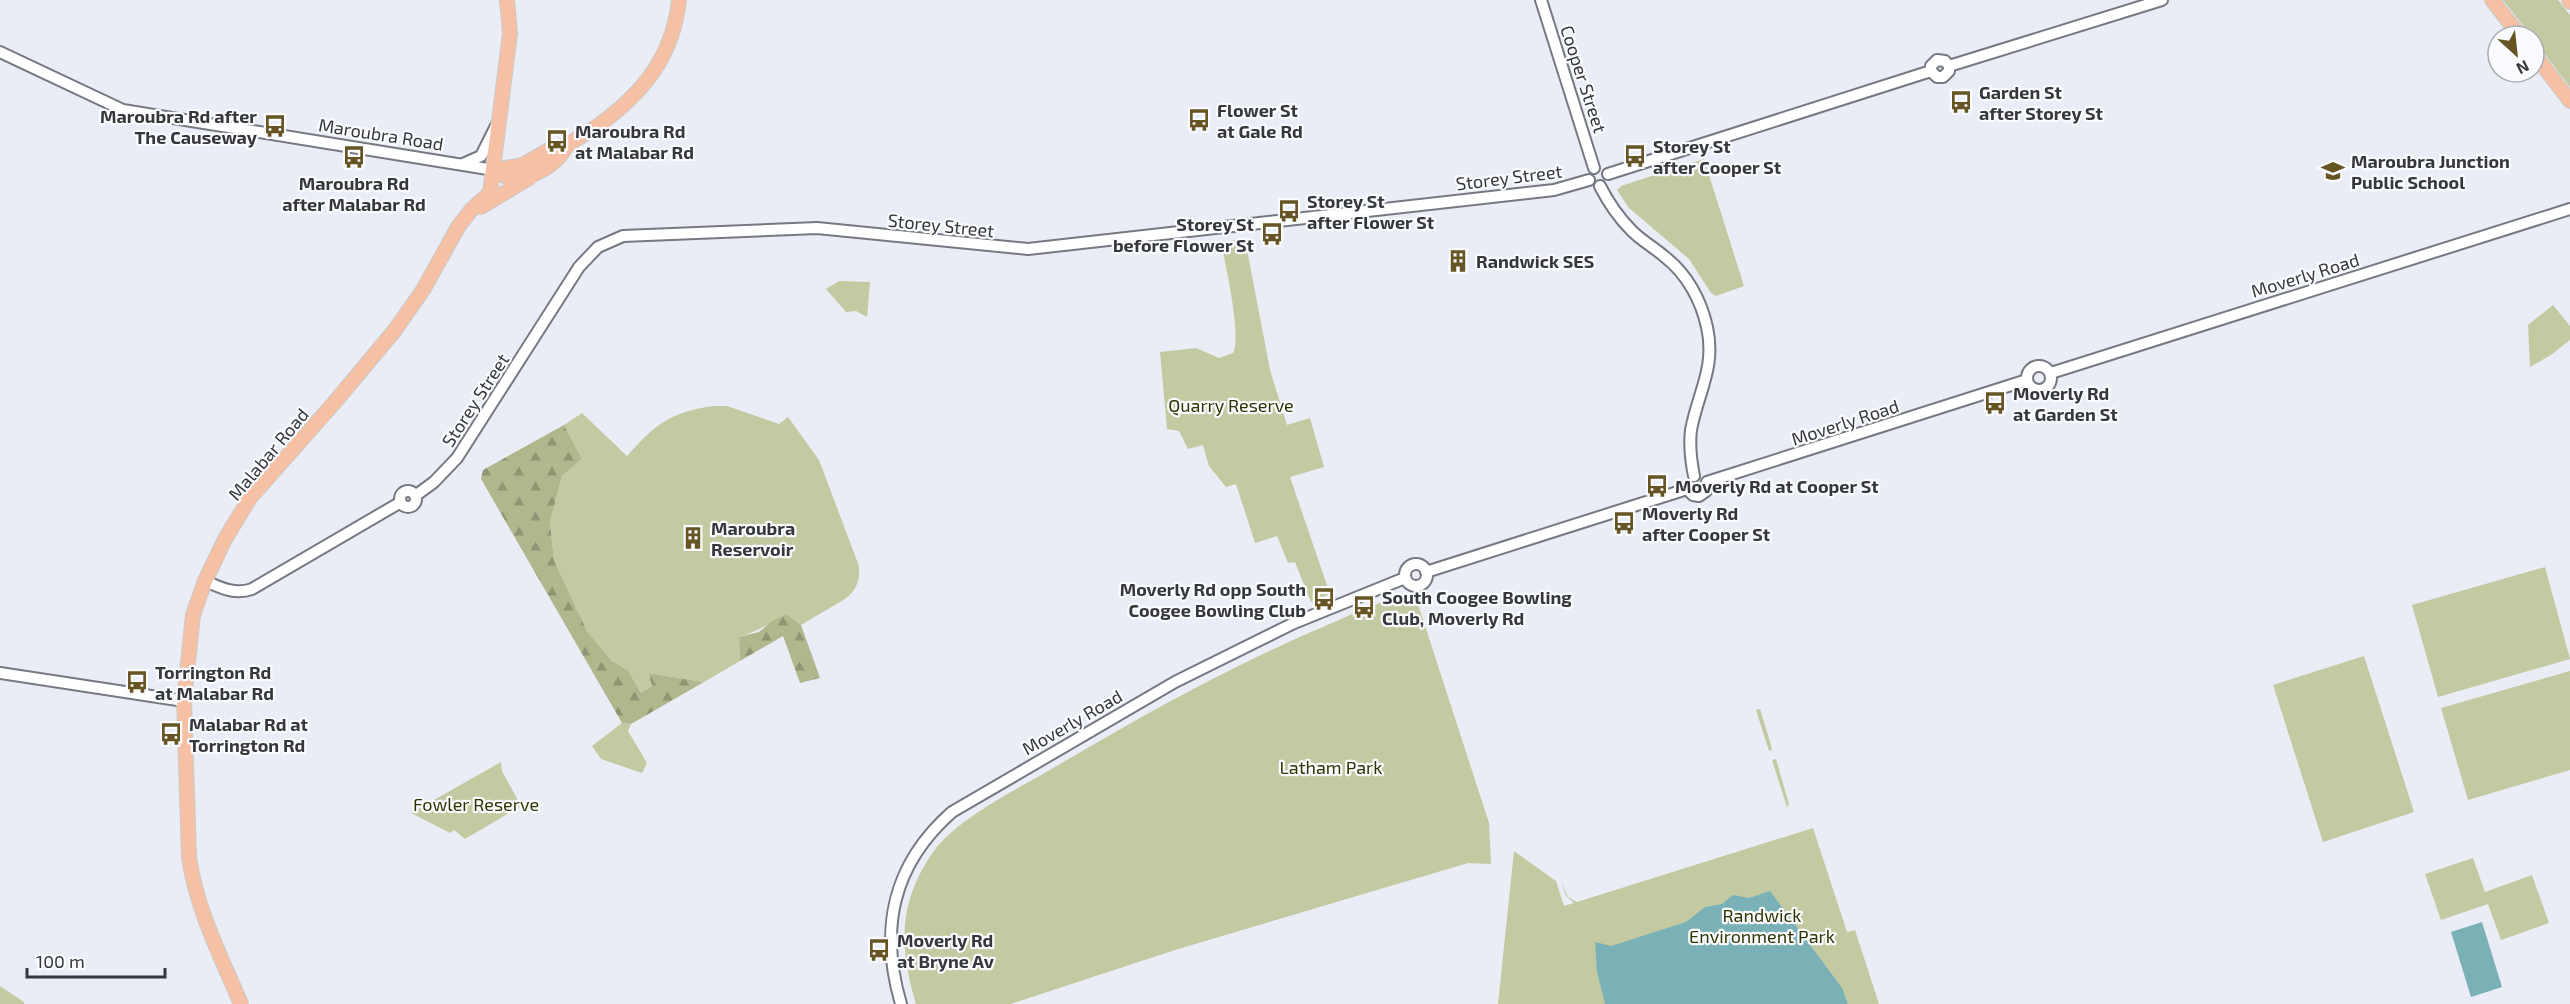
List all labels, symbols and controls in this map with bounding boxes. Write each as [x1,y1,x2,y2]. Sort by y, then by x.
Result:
street label: Cooper Street [1556,22,1612,136]
north arrow [2486,24,2546,84]
text: N [2514,57,2533,79]
place label: Garden St after Storey St [1979,81,2104,124]
bus stop icon: Garden St after Storey St [1948,89,1974,115]
place label: Flower St at Gale Rd [1217,99,1303,142]
place label: Maroubra Rd after The Causeway [100,105,258,148]
bus stop icon: Flower St at Gale Rd [1186,107,1212,133]
bus stop icon: Maroubra Rd after The Causeway [262,113,288,139]
street label: Maroubra Road [317,113,445,155]
place label: Maroubra Rd at Malabar Rd [575,120,694,163]
bus stop icon: Maroubra Rd at Malabar Rd [544,128,570,154]
place label: Storey St after Cooper St [1653,135,1782,178]
bus stop icon: Storey St after Cooper St [1622,143,1648,169]
bus stop icon: Maroubra Rd after Malabar Rd [341,144,367,170]
place label: Maroubra Junction Public School [2351,150,2510,193]
school or university icon: Maroubra Junction Public School [2320,158,2346,184]
street label: Storey Street [1455,160,1563,194]
place label: Maroubra Rd after Malabar Rd [282,172,426,215]
place label: Storey St after Flower St [1307,190,1435,233]
bus stop icon: Storey St after Flower St [1276,198,1302,224]
street label: Storey Street [887,208,995,242]
place label: Storey St before Flower St [1113,213,1255,256]
bus stop icon: Storey St before Flower St [1259,221,1285,247]
building icon: Randwick SES [1445,248,1471,274]
street label: Moverly Road [2248,248,2362,302]
place label: Randwick SES [1476,250,1594,272]
street label: Storey Street [437,349,513,451]
place label: Moverly Rd at Garden St [2013,382,2118,425]
bus stop icon: Moverly Rd at Garden St [1982,390,2008,416]
park label: Quarry Reserve [1168,394,1294,416]
street label: Moverly Road [1788,394,1902,450]
street label: Malabar Road [223,404,313,504]
bus stop icon: Moverly Rd at Cooper St [1644,473,1670,499]
place label: Moverly Rd at Cooper St [1675,475,1879,497]
place label: Moverly Rd after Cooper St [1642,502,1771,545]
bus stop icon: Moverly Rd after Cooper St [1611,510,1637,536]
place label: Maroubra Reservoir [711,517,795,560]
building icon: Maroubra Reservoir [680,525,706,551]
place label: Moverly Rd opp South Coogee Bowling Club [1120,578,1306,621]
bus stop icon: Moverly Rd opp South Coogee Bowling Club [1311,586,1337,612]
place label: South Coogee Bowling Club, Moverly Rd [1382,586,1572,629]
bus stop icon: South Coogee Bowling Club, Moverly Rd [1351,594,1377,620]
place label: Torrington Rd at Malabar Rd [155,661,274,704]
bus stop icon: Torrington Rd at Malabar Rd [124,669,150,695]
street label: Moverly Road [1018,685,1126,759]
place label: Malabar Rd at Torrington Rd [189,713,309,756]
bus stop icon: Malabar Rd at Torrington Rd [158,721,184,747]
park label: Latham Park [1280,756,1382,778]
park label: Fowler Reserve [413,793,539,815]
park label: Randwick Environment Park [1689,904,1835,947]
place label: Moverly Rd at Bryne Av [897,929,995,972]
bus stop icon: Moverly Rd at Bryne Av [866,937,892,963]
scale bar [27,941,165,979]
text: 100 m [36,950,85,972]

